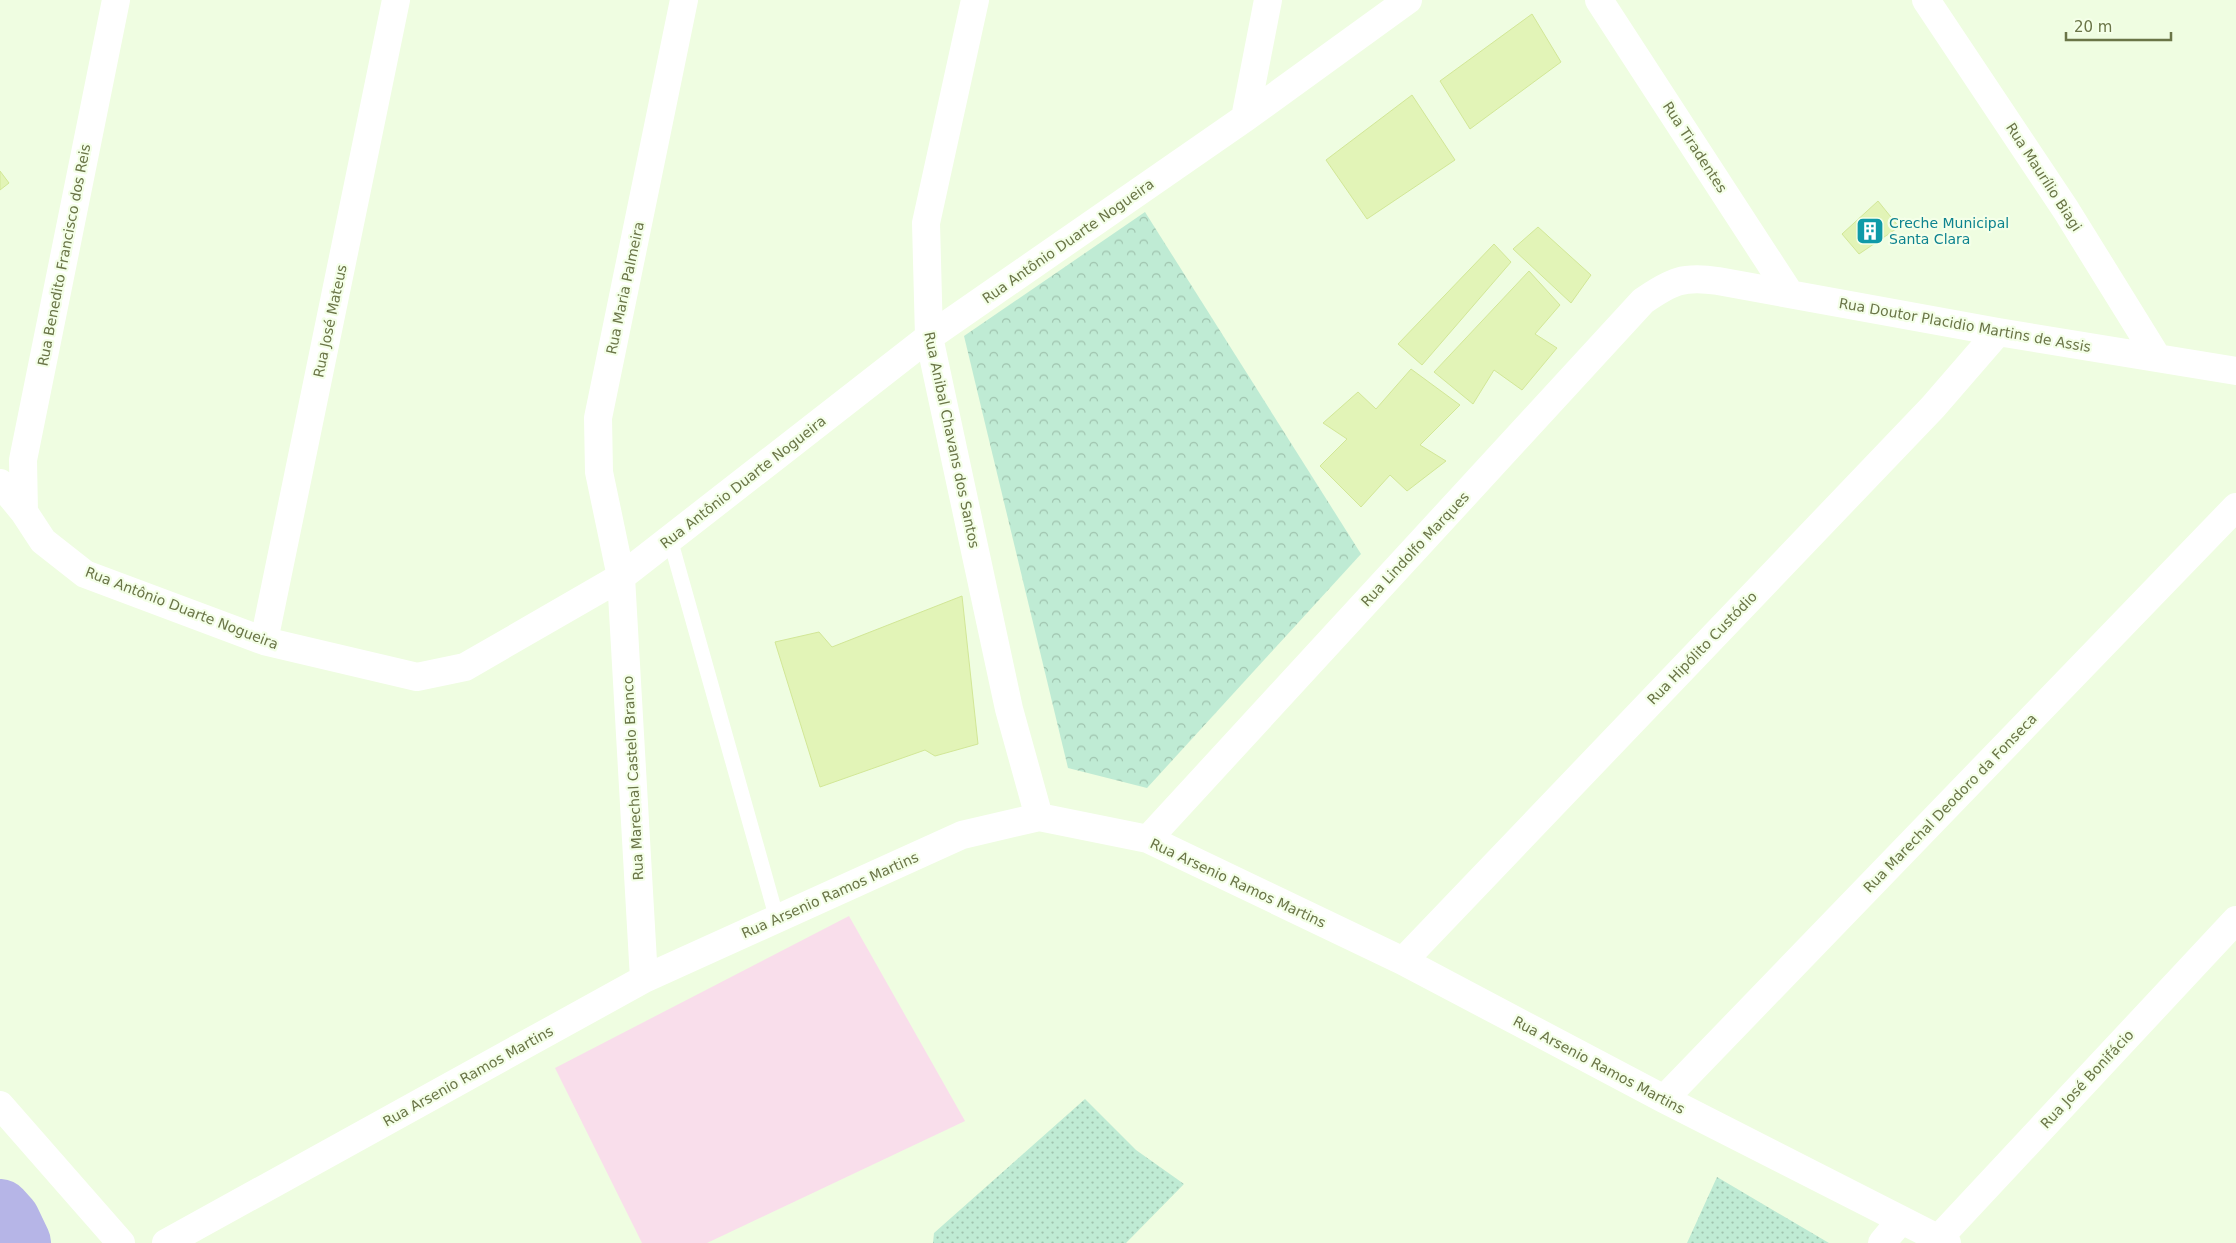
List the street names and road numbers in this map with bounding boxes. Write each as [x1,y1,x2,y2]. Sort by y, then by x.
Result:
street label: Rua Tiradentes [1660,99,1730,195]
street label: Rua Maurílio Biagi [2003,120,2085,234]
street label: Rua Benedito Francisco dos Reis [35,143,93,367]
street label: Rua Antônio Duarte Nogueira [979,176,1157,306]
street label: Rua Maria Palmeira [603,220,647,356]
street label: Rua José Mateus [310,263,350,379]
street label: Rua Doutor Placidio Martins de Assis [1838,295,2092,355]
street label: Rua Anibal Chavans dos Santos [921,330,983,550]
street label: Rua Antônio Duarte Nogueira [657,412,829,552]
street label: Rua Lindolfo Marques [1358,488,1472,610]
street label: Rua Antônio Duarte Nogueira [83,564,281,652]
street label: Rua Hipólito Custódio [1644,588,1760,708]
street label: Rua Marechal Castelo Branco [620,675,646,881]
street label: Rua Marechal Deodoro da Fonseca [1860,710,2040,896]
street label: Rua Arsenio Ramos Martins [1148,835,1328,931]
street label: Rua Arsenio Ramos Martins [739,849,921,941]
street label: Rua Arsenio Ramos Martins [1511,1013,1687,1117]
street label: Rua Arsenio Ramos Martins [380,1022,556,1130]
street label: Rua José Bonifácio [2037,1026,2137,1132]

